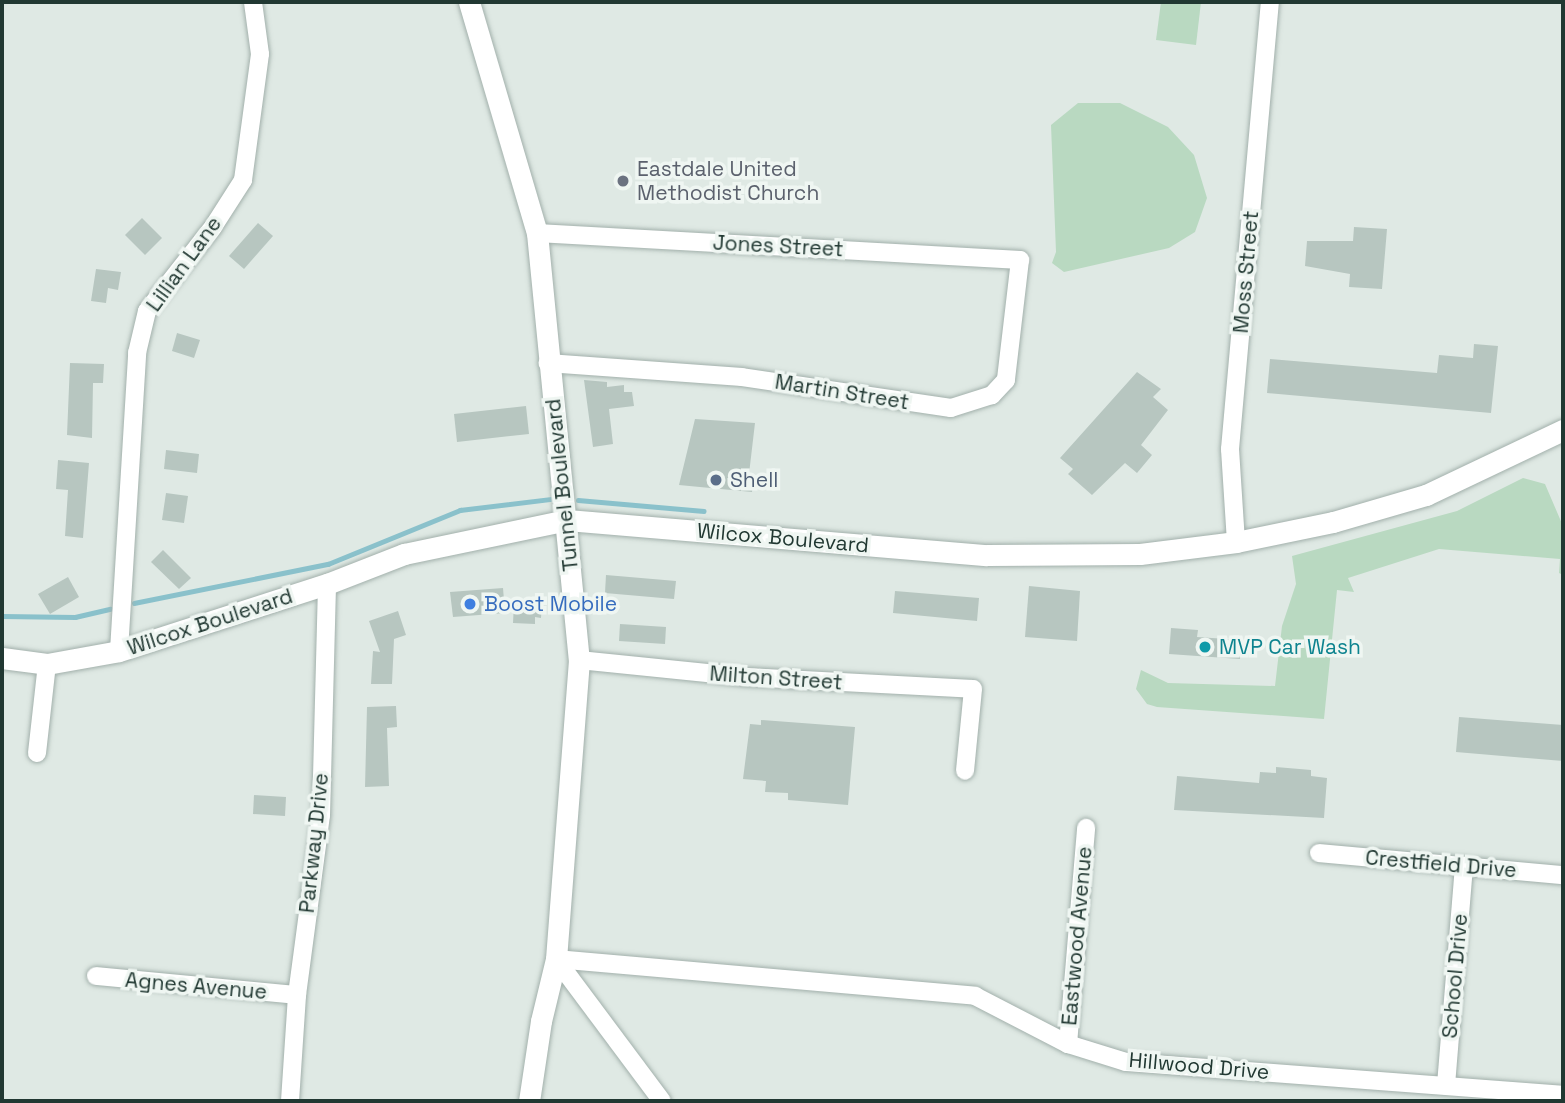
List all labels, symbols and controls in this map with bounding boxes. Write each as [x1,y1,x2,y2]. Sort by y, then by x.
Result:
place label: Eastdale United Methodist Church [637,156,819,206]
marker: Eastdale United Methodist Church [615,173,631,189]
street label: Moss Street [1228,210,1264,334]
street label: Lillian Lane [141,212,227,316]
street label: Jones Street [712,230,844,262]
street label: Martin Street [773,369,911,415]
street label: Tunnel Boulevard [540,398,584,572]
place label: Shell [730,467,778,493]
marker: Shell [708,472,724,488]
street label: Wilcox Boulevard [696,518,870,558]
street label: Wilcox Boulevard [124,583,296,661]
place label: Boost Mobile [484,591,617,617]
marker: Boost Mobile [462,596,478,612]
place label: MVP Car Wash [1219,634,1361,660]
marker: MVP Car Wash [1197,639,1213,655]
street label: Milton Street [709,661,843,695]
street label: Parkway Drive [294,772,334,914]
street label: Eastwood Avenue [1057,845,1097,1027]
street label: Crestfield Drive [1364,845,1518,883]
street label: School Drive [1437,913,1473,1039]
street label: Agnes Avenue [124,967,268,1005]
street label: Hillwood Drive [1128,1047,1270,1085]

